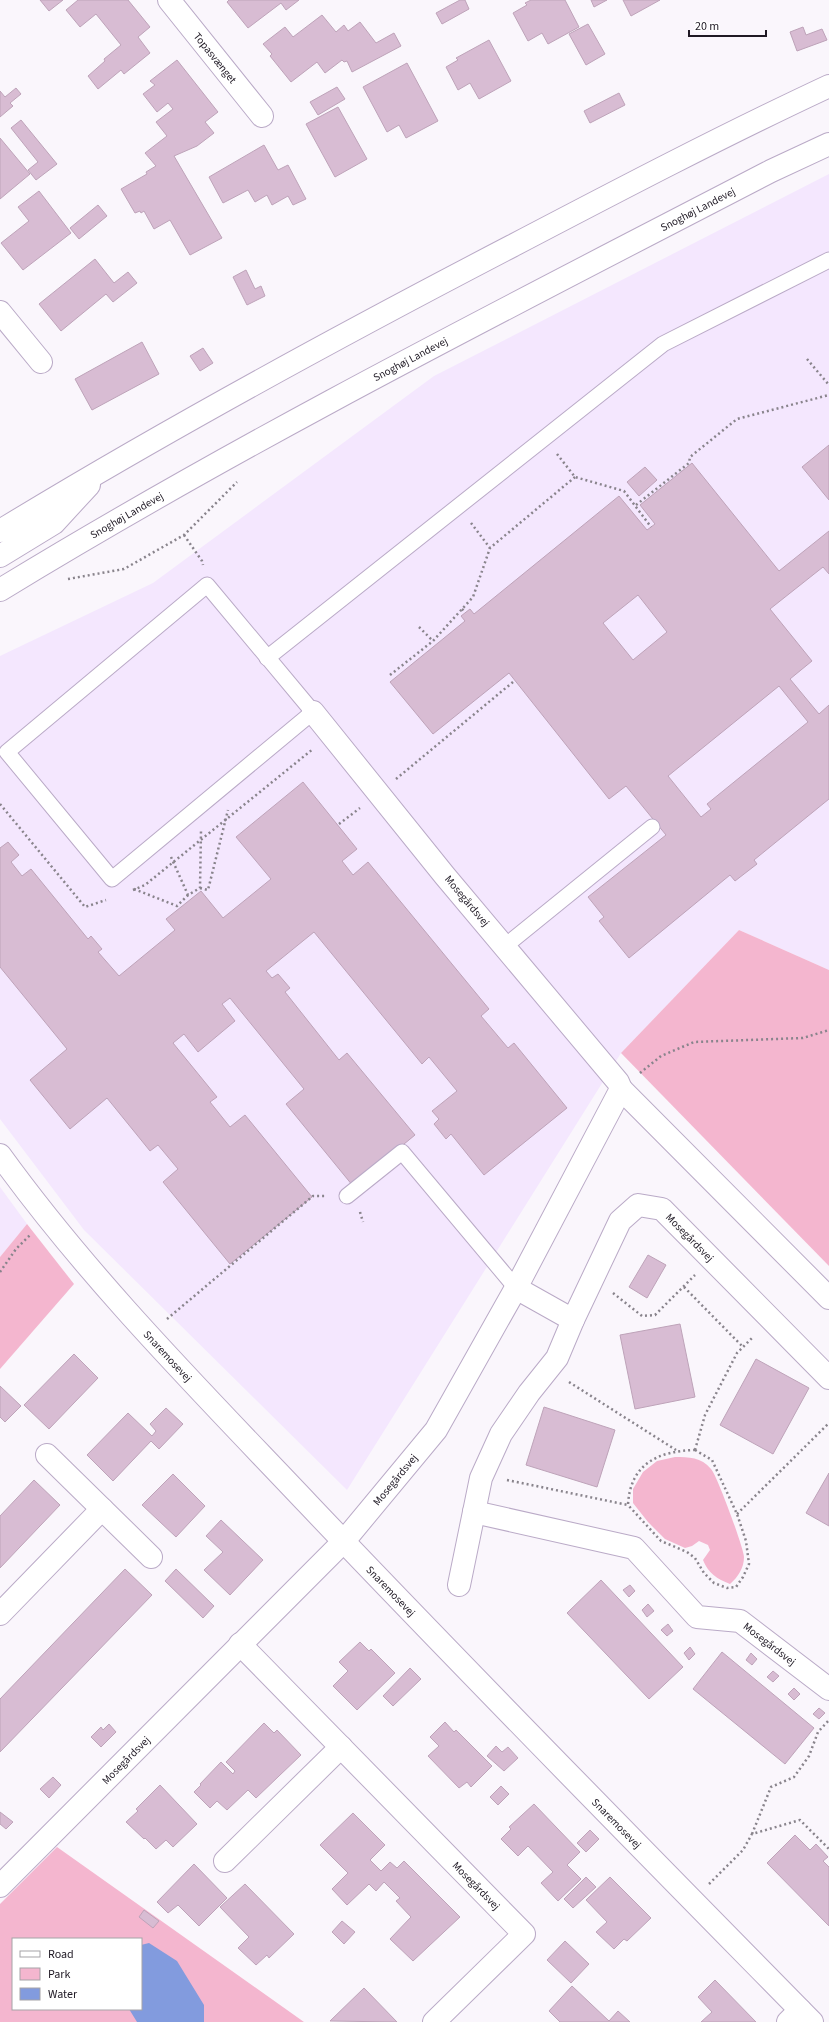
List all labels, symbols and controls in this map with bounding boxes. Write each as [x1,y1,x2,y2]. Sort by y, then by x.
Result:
scale bar [689,12,766,38]
text: 20 m [695,18,719,35]
street label: Topasvænget [190,29,240,87]
street label: Snoghøj Landevej [658,183,738,235]
street label: Snoghøj Landevej [370,333,450,385]
street label: Snoghøj Landevej [87,488,166,542]
street label: Mosegårdsvej [441,872,493,930]
street label: Mosegårdsvej [663,1210,717,1265]
street label: Snaremosevej [140,1327,195,1385]
street label: Mosegårdsvej [369,1451,421,1508]
street label: Snaremosevej [363,1562,419,1620]
street label: Mosegårdsvej [740,1619,799,1669]
street label: Mosegårdsvej [98,1733,153,1787]
street label: Snaremosevej [589,1795,645,1852]
street label: Mosegårdsvej [449,1858,504,1913]
legend [12,1938,142,2010]
text: Road [48,1946,74,1963]
text: Park [48,1966,70,1983]
text: Water [48,1986,78,2003]

